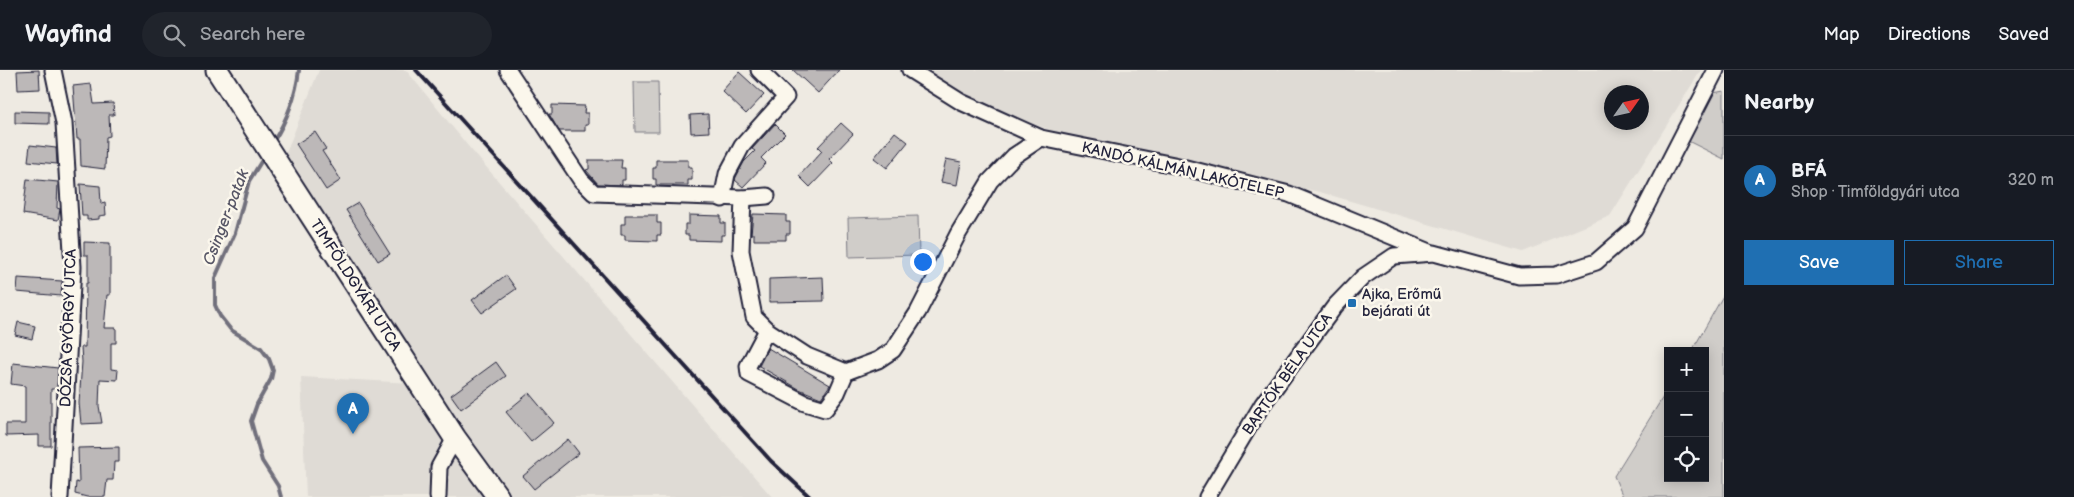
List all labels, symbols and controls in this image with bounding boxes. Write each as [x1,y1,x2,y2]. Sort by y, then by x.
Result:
search box [142,12,492,57]
text: Wayfind [25,20,112,49]
icon: search [160,21,188,49]
text: Search here [200,23,305,46]
text: Map [1824,24,1860,45]
text: Directions [1888,24,1970,45]
text: Saved [1998,24,2049,45]
north arrow [1604,85,1649,130]
text: Nearby [1744,90,1814,115]
street label: KANDÓ KÁLMÁN LAKÓTELEP [1080,138,1286,203]
text: BFÁ [1791,160,1826,183]
water label: Csinger-patak [199,166,254,268]
text: A [1755,171,1765,190]
text: 320 m [2008,171,2054,190]
text: Shop · Timföldgyári utca [1791,183,1960,202]
street label: TIMFÖLDGYÁRI UTCA [306,216,406,355]
button: Save [1744,240,1894,285]
button: Share [1904,240,2054,285]
street label: DÓZSA GYÖRGY UTCA [56,248,81,407]
your location [910,249,936,275]
place label: Ajka, Erőmű bejárati út [1362,285,1442,321]
marker: Ajka, Erőmű bejárati út [1346,297,1358,309]
street label: BARTÓK BÉLA UTCA [1238,309,1337,439]
map controls [1664,347,1709,482]
button: + [1664,347,1709,392]
button: − [1664,392,1709,437]
pin: A [337,393,369,434]
button: locate [1664,437,1709,482]

